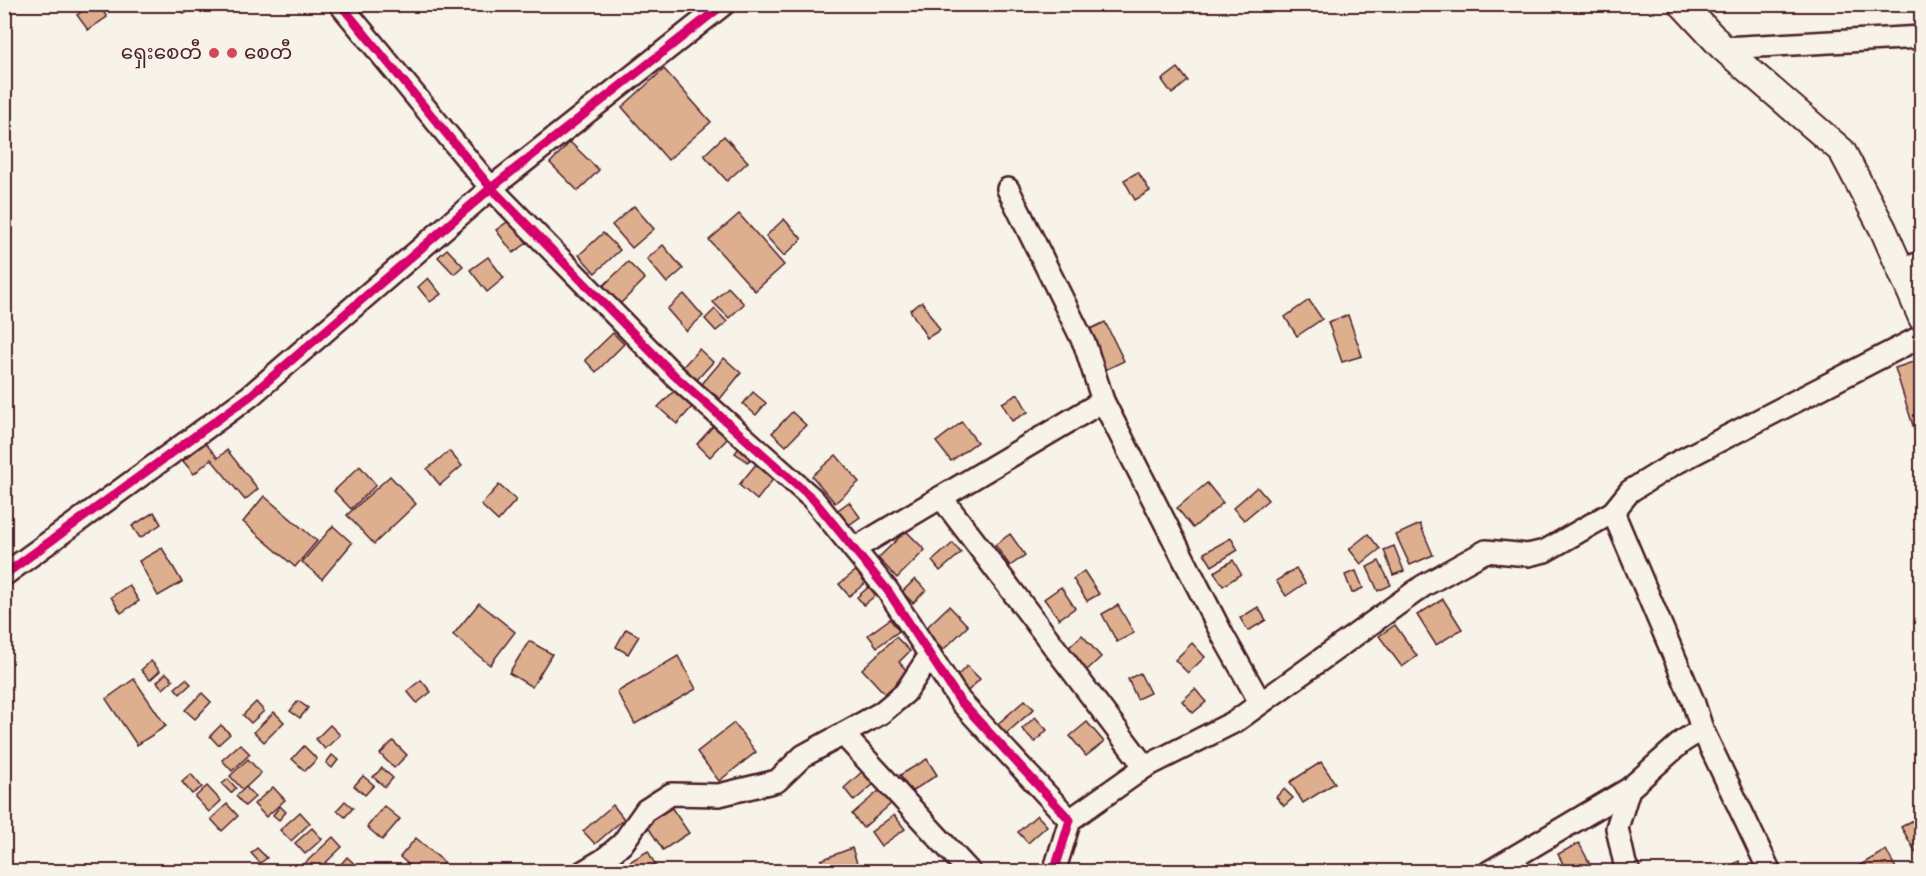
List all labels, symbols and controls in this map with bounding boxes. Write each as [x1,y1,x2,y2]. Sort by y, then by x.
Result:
place label: ရှေးစေတီ [121,38,202,69]
place label: စေတီ [244,38,292,67]
marker: ရှေးစေတီ [207,46,221,60]
marker: စေတီ [225,46,239,60]

